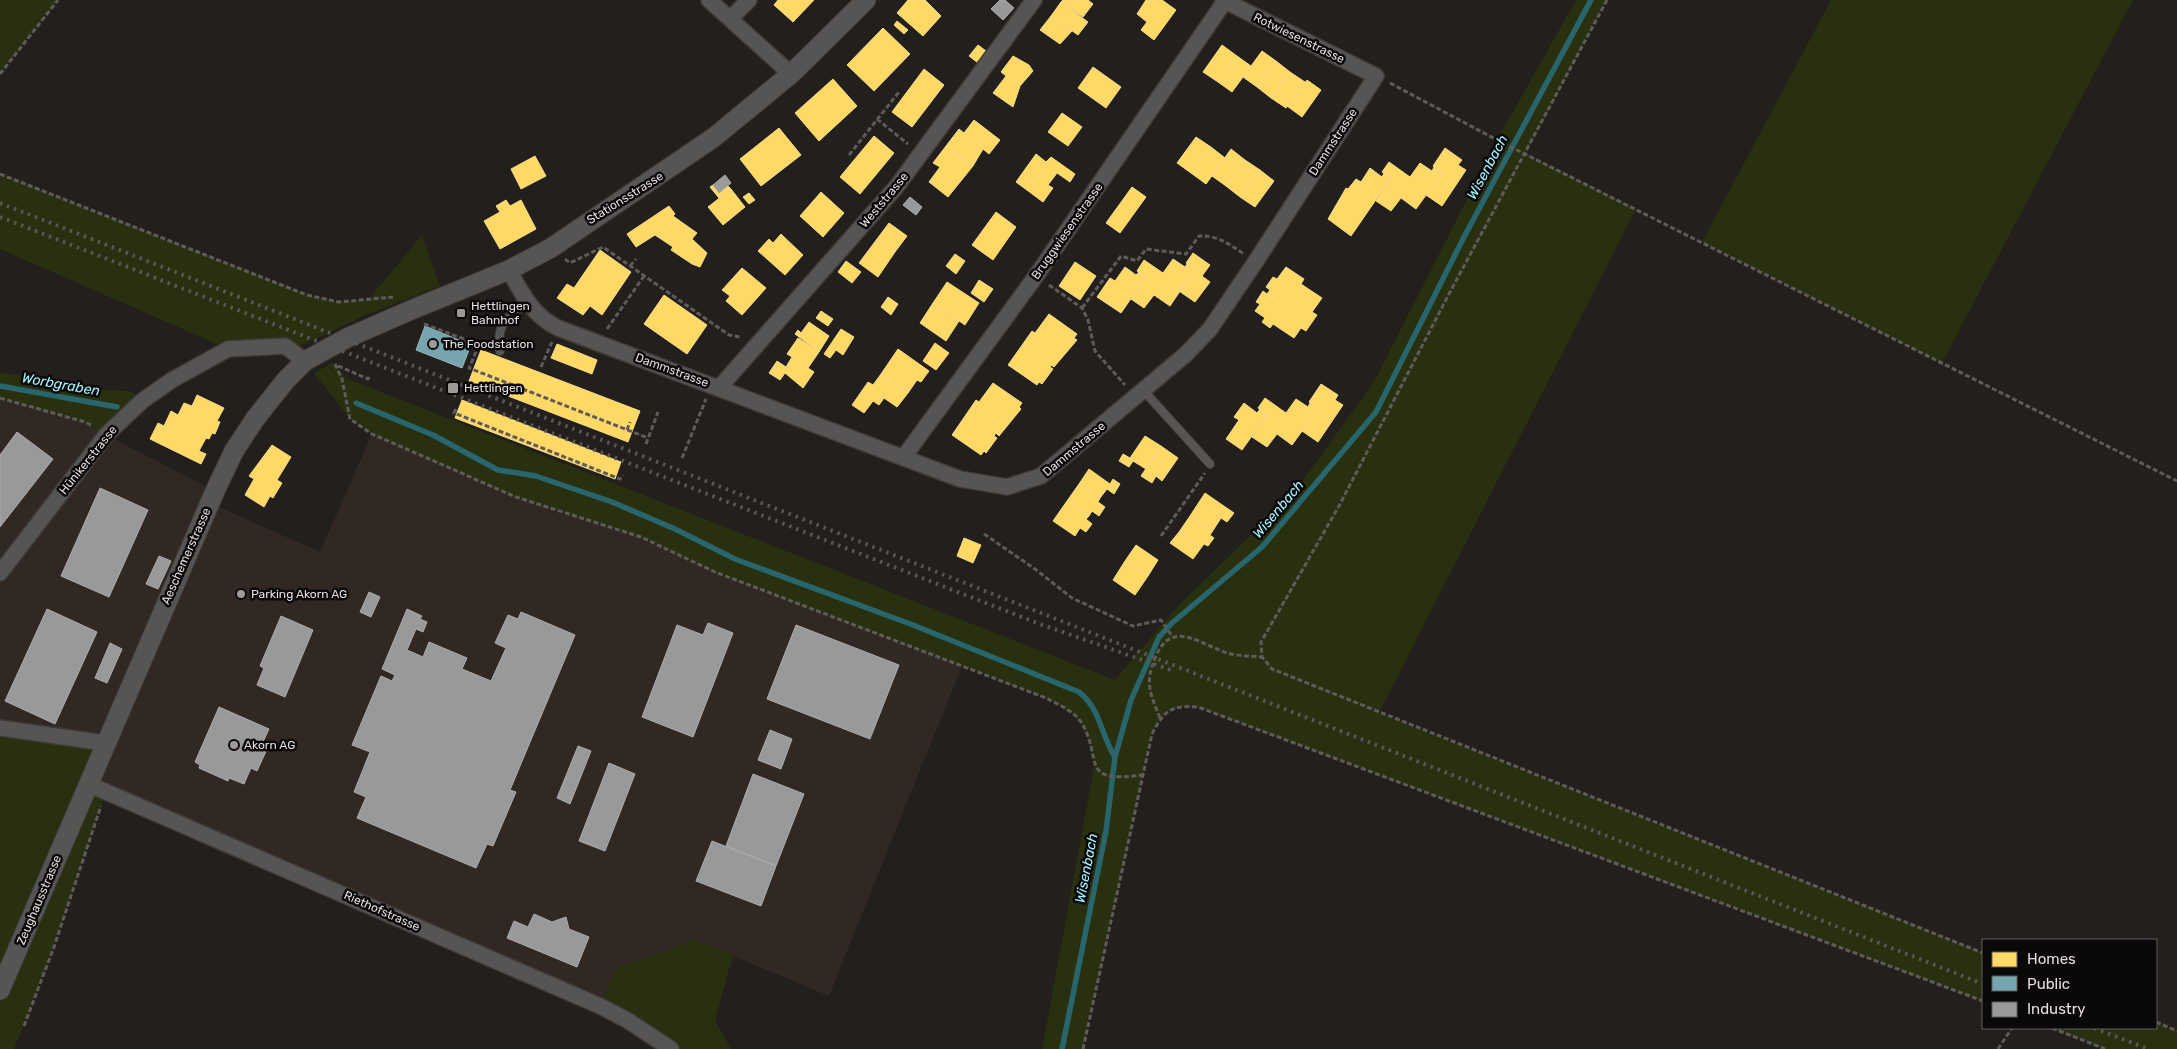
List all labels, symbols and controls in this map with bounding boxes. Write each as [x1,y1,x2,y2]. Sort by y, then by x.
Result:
street label: Rotwiesenstrasse [1251,10,1347,66]
street label: Dammstrasse [1306,106,1360,178]
water label: Wisenbach [1463,132,1512,202]
street label: Stationsstrasse [584,169,666,227]
street label: Weststrasse [857,169,911,230]
street label: Bruggwiesenstrasse [1028,180,1106,282]
place label: Hettlingen Bahnhof [471,299,530,327]
marker: Hettlingen Bahnhof [455,307,467,319]
place label: The Foodstation [443,337,534,351]
marker: The Foodstation [427,338,439,350]
street label: Dammstrasse [633,350,711,390]
water label: Worbgraben [20,369,101,400]
marker: Hettlingen [446,381,460,395]
place label: Hettlingen [464,381,523,395]
street label: Dammstrasse [1040,419,1108,479]
street label: Hünikerstrasse [56,423,120,497]
water label: Wisenbach [1249,477,1308,542]
street label: Aeschemerstrasse [158,505,214,606]
place label: Parking Akorn AG [251,587,347,601]
marker: Parking Akorn AG [235,588,247,600]
place label: Akorn AG [244,738,295,752]
marker: Akorn AG [228,739,240,751]
water label: Wisenbach [1071,832,1102,904]
street label: Zeughausstrasse [14,853,64,947]
street label: Riethofstrasse [342,888,422,934]
legend [1982,939,2157,1029]
text: Homes [2027,950,2076,968]
text: Public [2027,975,2070,993]
text: Industry [2027,1000,2086,1018]

